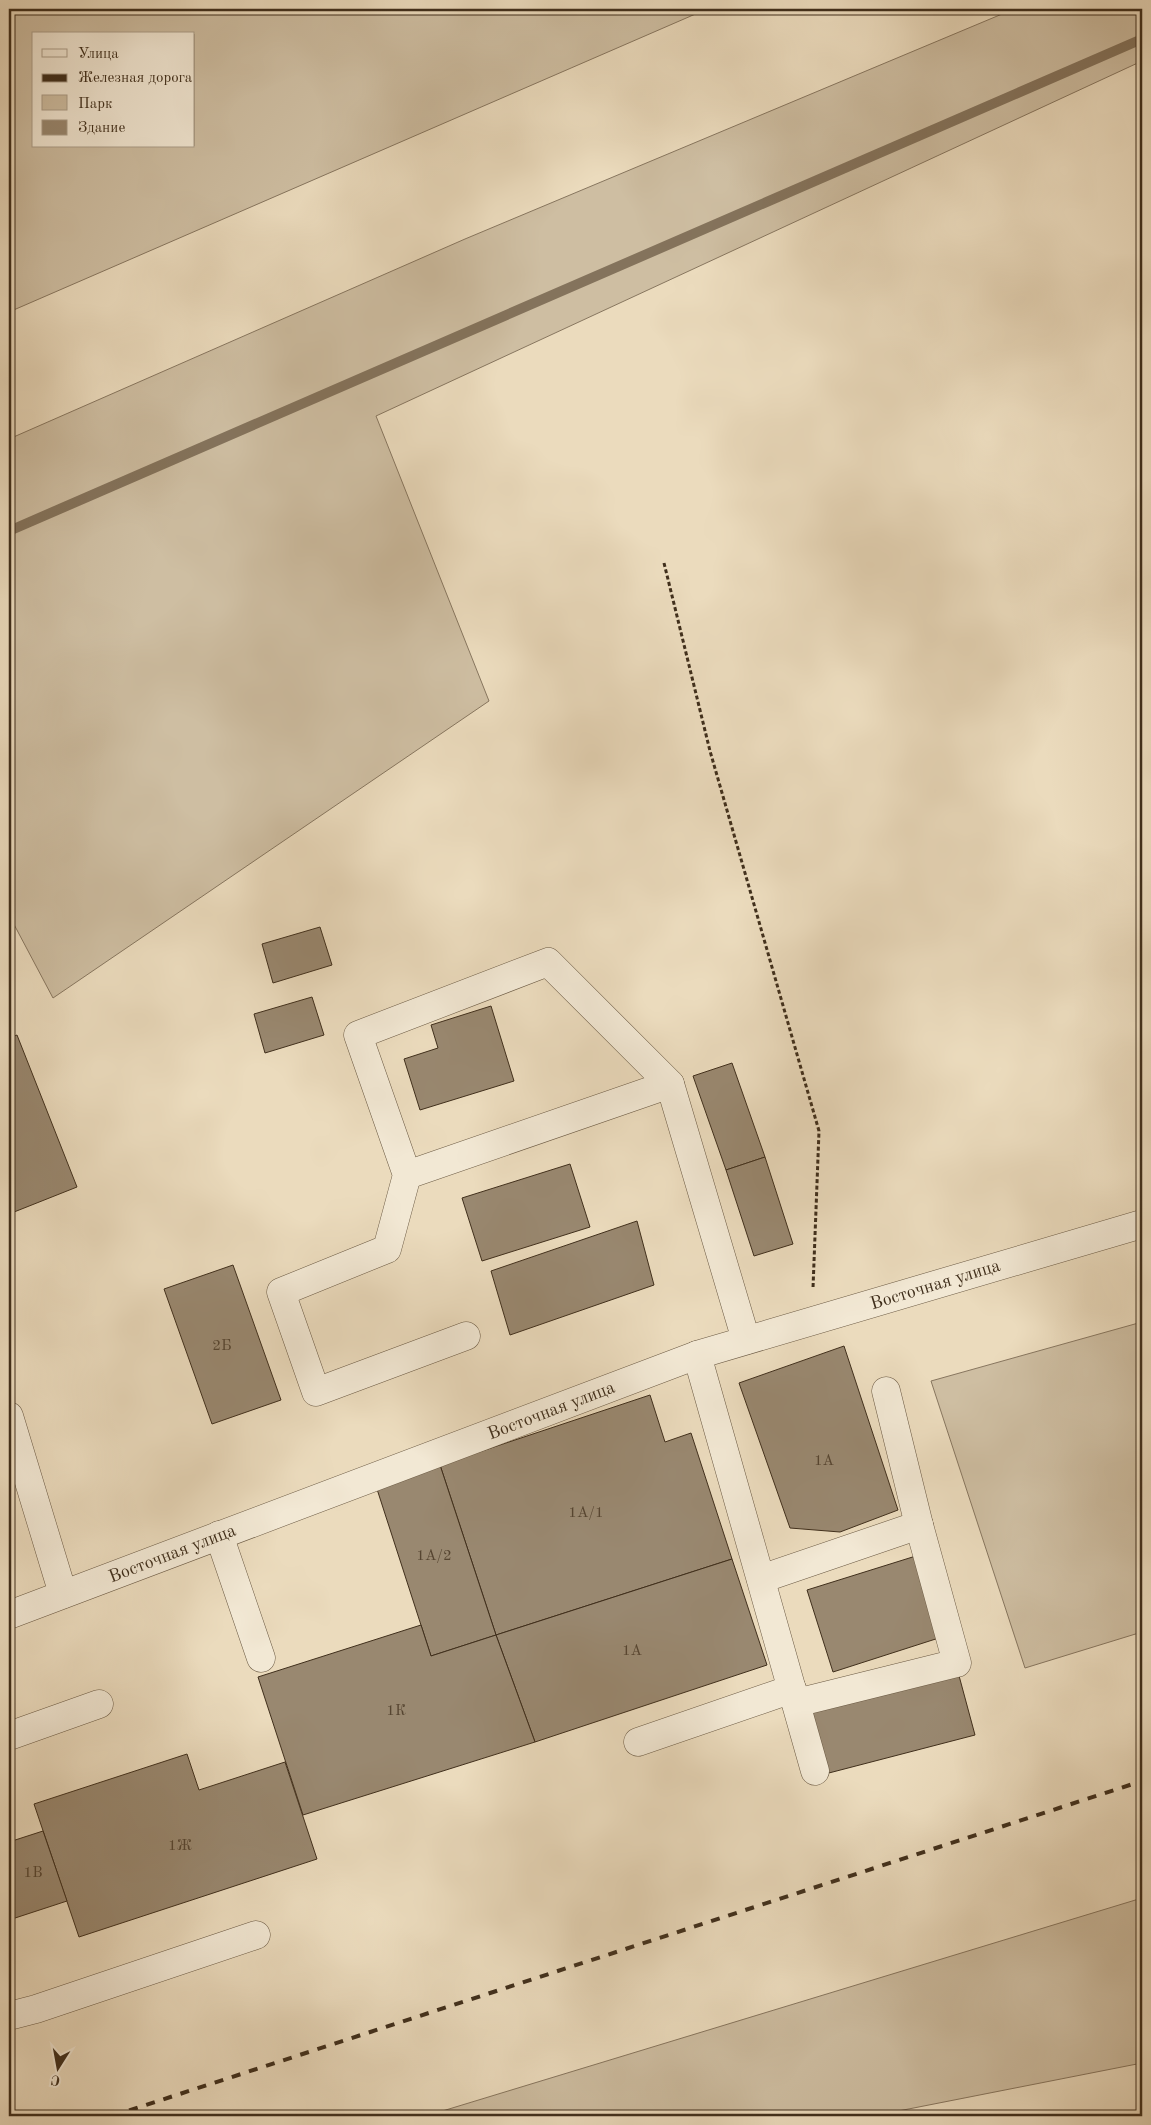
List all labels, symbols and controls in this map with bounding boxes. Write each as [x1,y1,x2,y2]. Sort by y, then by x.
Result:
legend [32,32,195,148]
text: Улица [78,47,119,62]
text: Железная дорога [78,71,193,86]
text: Парк [78,97,113,112]
text: Здание [78,121,125,136]
street label: Восточная улица [868,1257,1002,1313]
house number: 2Б [212,1339,232,1354]
street label: Восточная улица [485,1378,618,1443]
house number: 1А [814,1454,835,1469]
house number: 1А/1 [568,1506,604,1521]
street label: Восточная улица [106,1521,239,1586]
house number: 1А/2 [416,1549,452,1564]
house number: 1А [622,1644,643,1659]
house number: 1К [386,1704,406,1719]
house number: 1Ж [168,1839,192,1854]
house number: 1В [23,1866,43,1881]
north arrow [32,2042,82,2092]
text: С [50,2072,62,2088]

